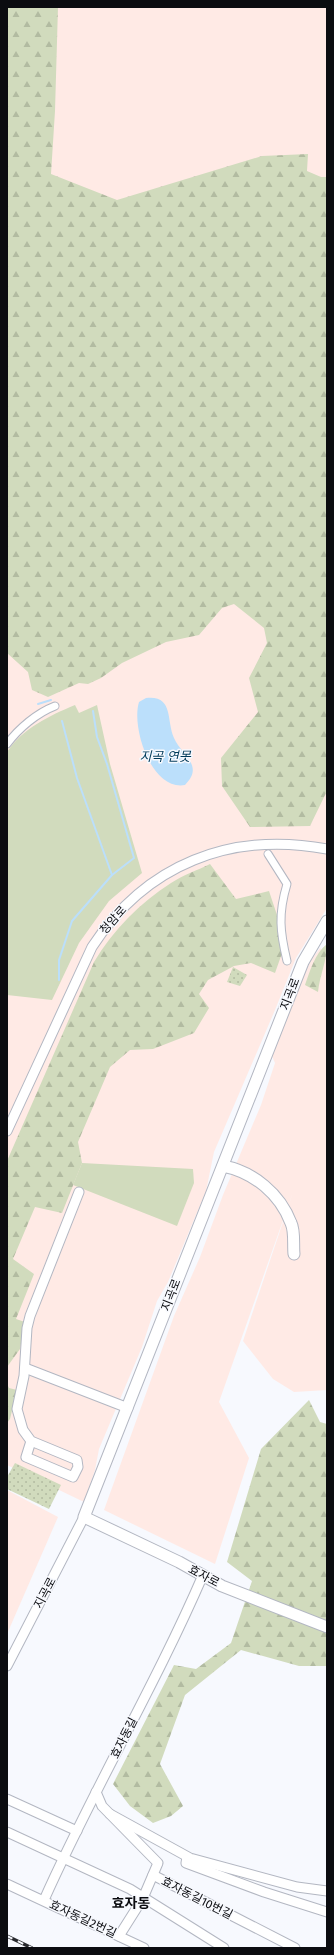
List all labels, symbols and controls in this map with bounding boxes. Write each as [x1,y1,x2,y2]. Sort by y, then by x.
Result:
water label: 지곡 연못 [139,749,192,764]
street label: 청암로 [97,903,129,937]
street label: 지곡로 [278,976,302,1012]
street label: 지곡로 [159,1277,183,1313]
street label: 효자로 [186,1562,222,1590]
street label: 지곡로 [31,1575,59,1611]
street label: 효자동길 [108,1715,140,1761]
street label: 효자동길10번길 [159,1874,235,1922]
district label: 효자동 [112,1895,150,1912]
street label: 효자동길2번길 [47,1897,119,1941]

